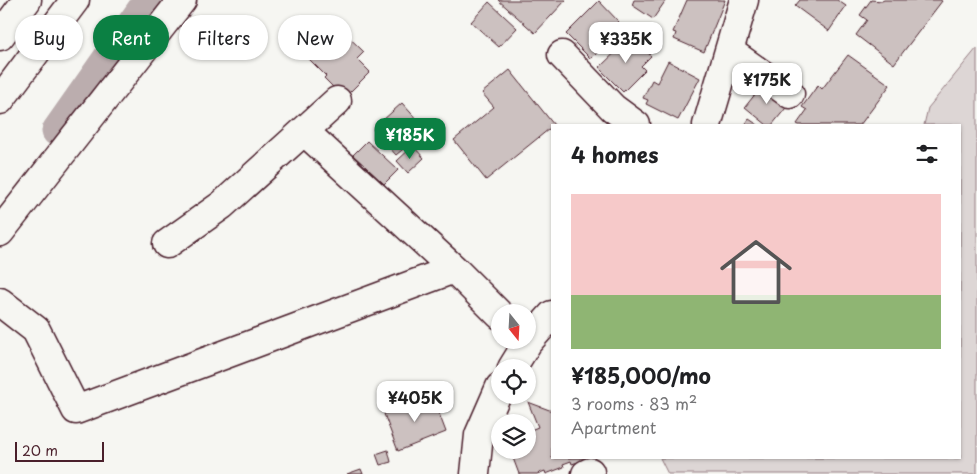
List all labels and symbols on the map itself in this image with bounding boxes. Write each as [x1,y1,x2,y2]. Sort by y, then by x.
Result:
pin: ¥335K [591,22,661,64]
pin: ¥175K [732,62,802,105]
pin: ¥185K [375,118,445,160]
north arrow [491,304,536,349]
pin: ¥405K [380,380,450,423]
scale bar [15,439,104,462]

